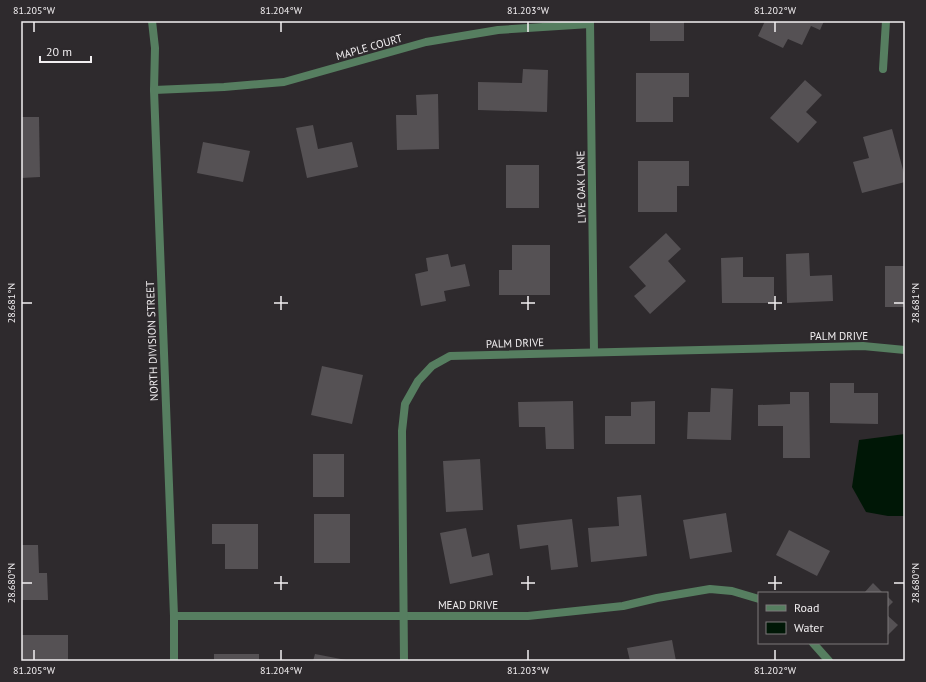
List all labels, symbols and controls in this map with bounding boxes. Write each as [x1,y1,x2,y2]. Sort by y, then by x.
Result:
text: 81.205°W [13,4,56,17]
text: 81.204°W [260,4,303,17]
text: 81.203°W [507,4,550,17]
text: 81.202°W [754,4,797,17]
street label: MAPLE COURT [334,31,404,63]
scale bar [40,38,91,64]
text: 20 m [46,44,72,59]
street label: LIVE OAK LANE [573,151,589,223]
street label: NORTH DIVISION STREET [143,281,161,401]
text: 28.681°N [5,283,18,323]
text: 28.681°N [909,283,922,323]
street label: PALM DRIVE [810,329,868,343]
street label: PALM DRIVE [486,335,544,351]
text: 28.680°N [5,563,18,603]
text: 28.680°N [909,563,922,603]
legend [758,592,888,644]
street label: MEAD DRIVE [438,598,498,612]
text: Road [794,600,819,615]
text: Water [794,620,824,635]
text: 81.205°W [13,664,56,677]
text: 81.204°W [260,664,303,677]
text: 81.203°W [507,664,550,677]
text: 81.202°W [754,664,797,677]

